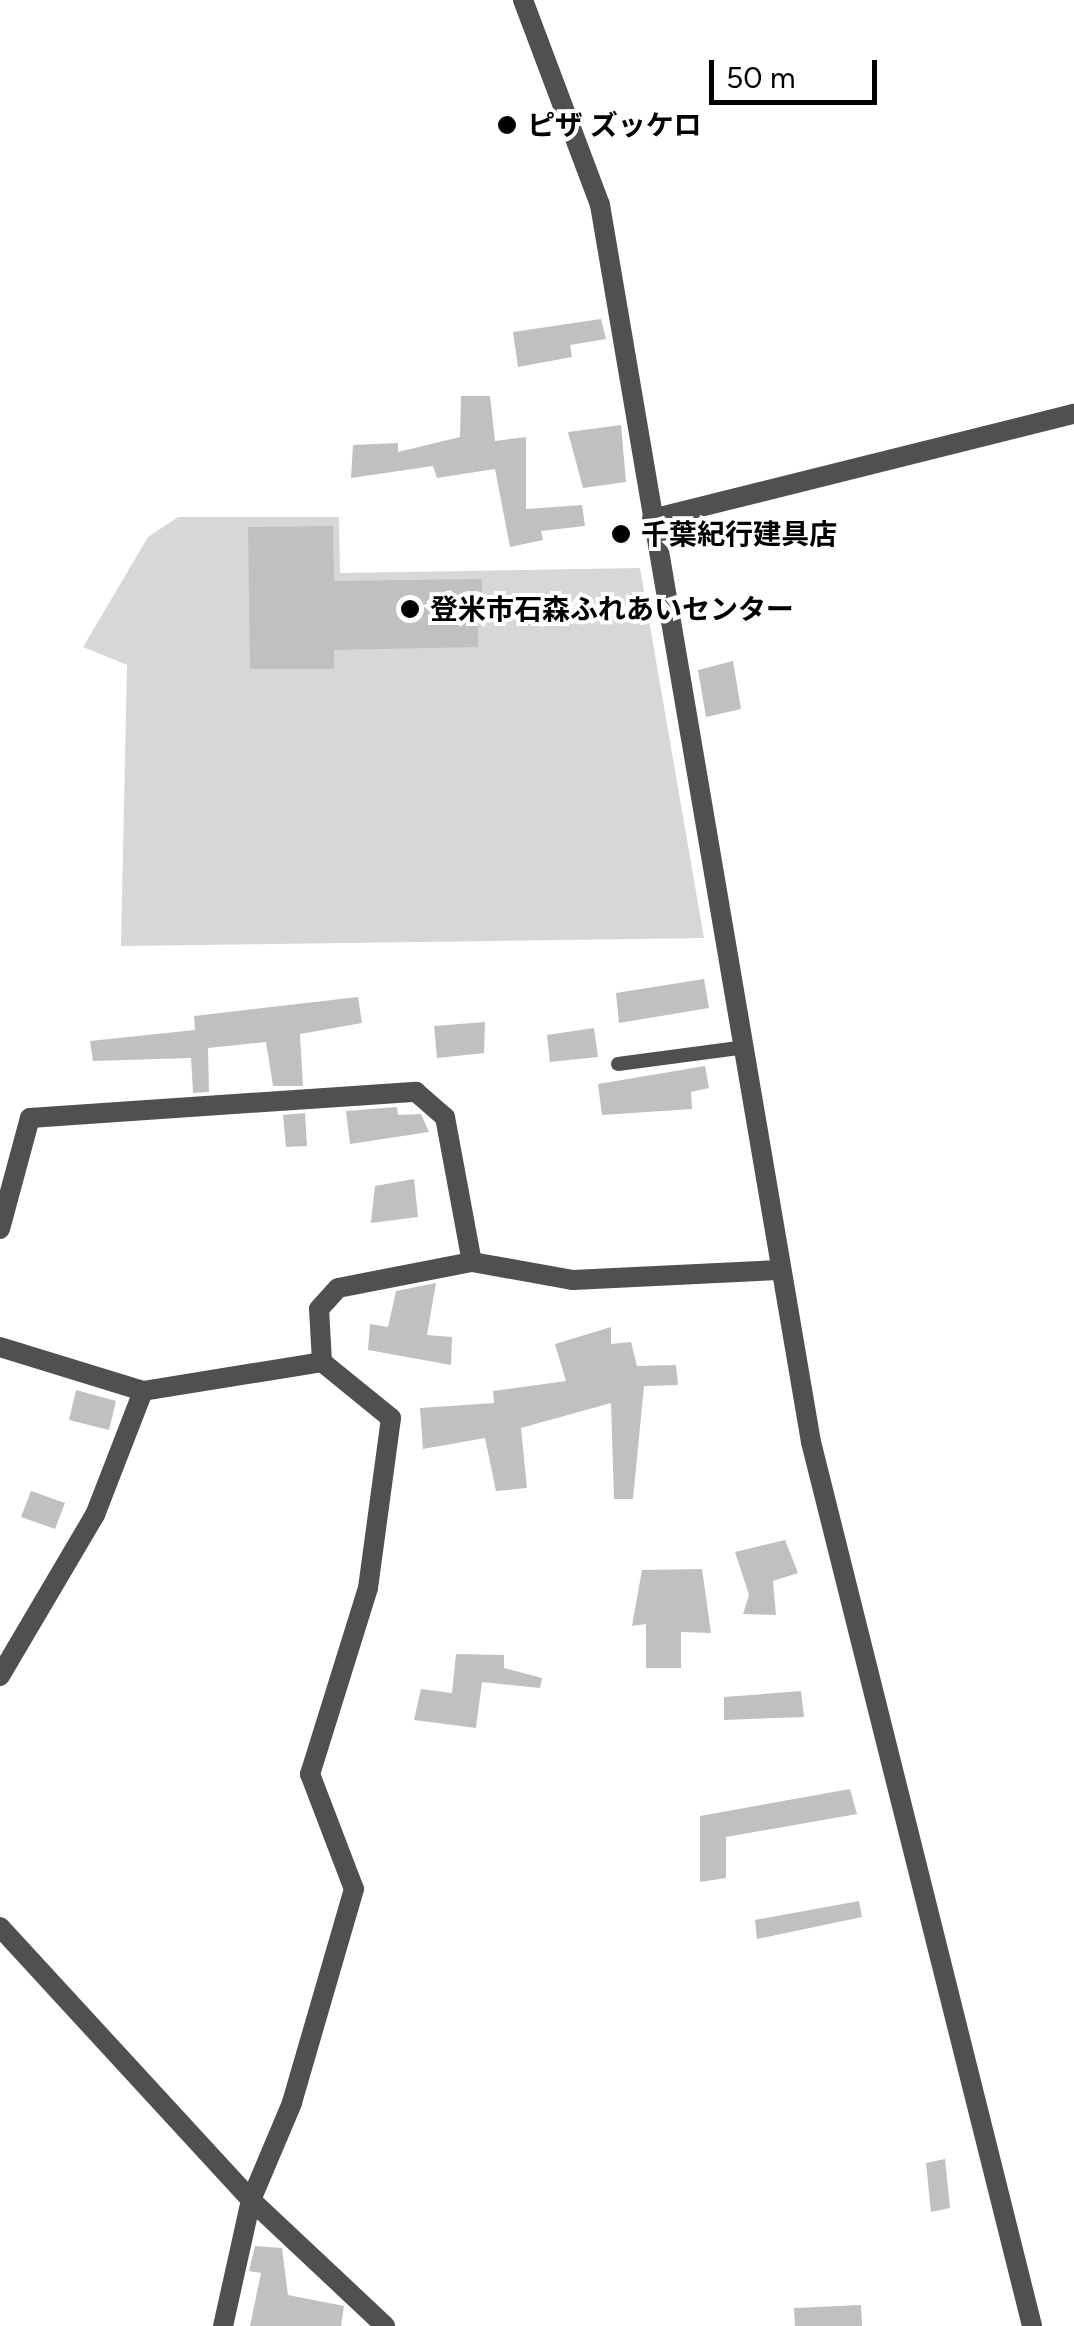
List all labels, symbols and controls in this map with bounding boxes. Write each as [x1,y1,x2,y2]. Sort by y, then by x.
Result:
scale bar [714,40,882,102]
text: 50 m [726,59,795,96]
place label: ピザ ズッケロ [527,108,702,142]
marker: ピザ ズッケロ [496,114,518,136]
place label: 千葉紀行建具店 [641,517,837,551]
marker: 千葉紀行建具店 [610,523,632,545]
place label: 登米市石森ふれあいセンター [430,592,794,626]
marker: 登米市石森ふれあいセンター [399,598,421,620]

